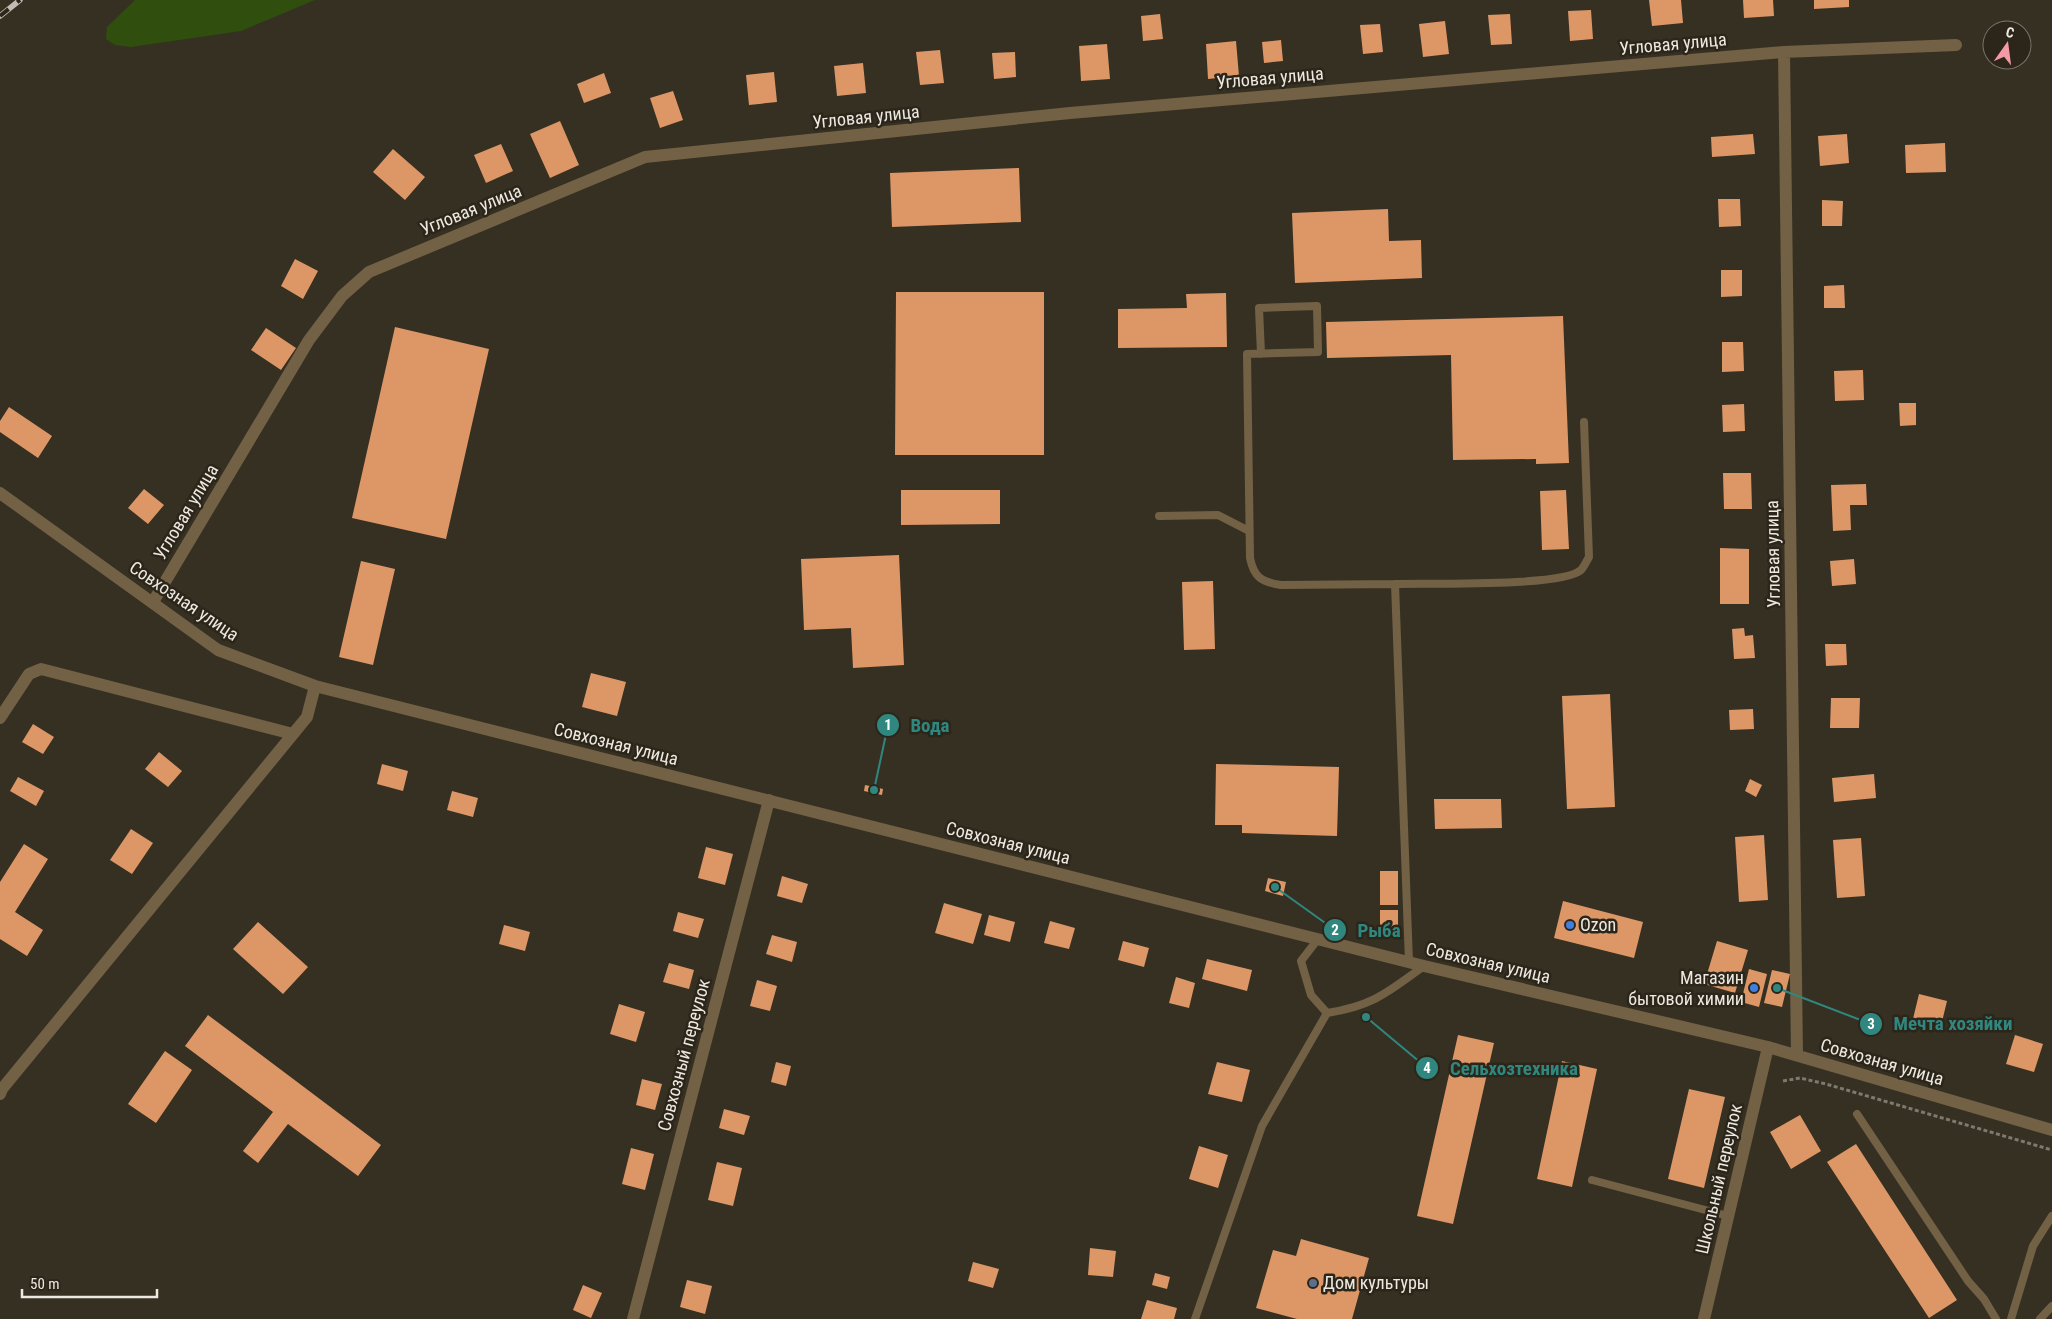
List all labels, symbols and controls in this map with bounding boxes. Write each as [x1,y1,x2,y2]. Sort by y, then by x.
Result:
north arrow [1982,20,2032,70]
text: С [2004,24,2016,41]
street label: Угловая улица [1618,28,1727,59]
street label: Угловая улица [1215,62,1324,93]
street label: Угловая улица [811,100,921,133]
street label: Угловая улица [417,180,525,239]
street label: Угловая улица [149,460,222,563]
street label: Угловая улица [1761,500,1784,608]
street label: Совхозная улица [126,556,243,645]
callout: Вода [875,708,959,742]
text: Вода [910,714,950,737]
text: 1 [884,716,892,734]
street label: Совхозная улица [552,718,680,769]
street label: Совхозная улица [944,817,1072,868]
callout: Рыба [1322,913,1410,947]
place label: Ozon [1580,914,1616,935]
text: Рыба [1357,919,1401,942]
marker: Ozon [1564,919,1576,931]
text: 2 [1331,921,1339,939]
street label: Совхозная улица [1424,938,1552,987]
place label: Магазин бытовой химии [1628,967,1744,1009]
street label: Совхозный переулок [653,976,714,1133]
marker: Магазин бытовой химии [1748,982,1760,994]
callout: Мечта хозяйки [1859,1007,2023,1041]
text: Мечта хозяйки [1894,1012,2012,1035]
text: 3 [1867,1015,1875,1033]
street label: Совхозная улица [1818,1034,1946,1089]
callout: Сельхозтехника [1415,1051,1588,1085]
text: Сельхозтехника [1450,1057,1578,1080]
text: 4 [1423,1059,1431,1077]
street label: Школьный переулок [1691,1101,1746,1256]
scale bar [22,1266,158,1298]
place label: Дом культуры [1323,1272,1429,1293]
text: 50 m [30,1275,60,1293]
marker: Дом культуры [1307,1277,1319,1289]

